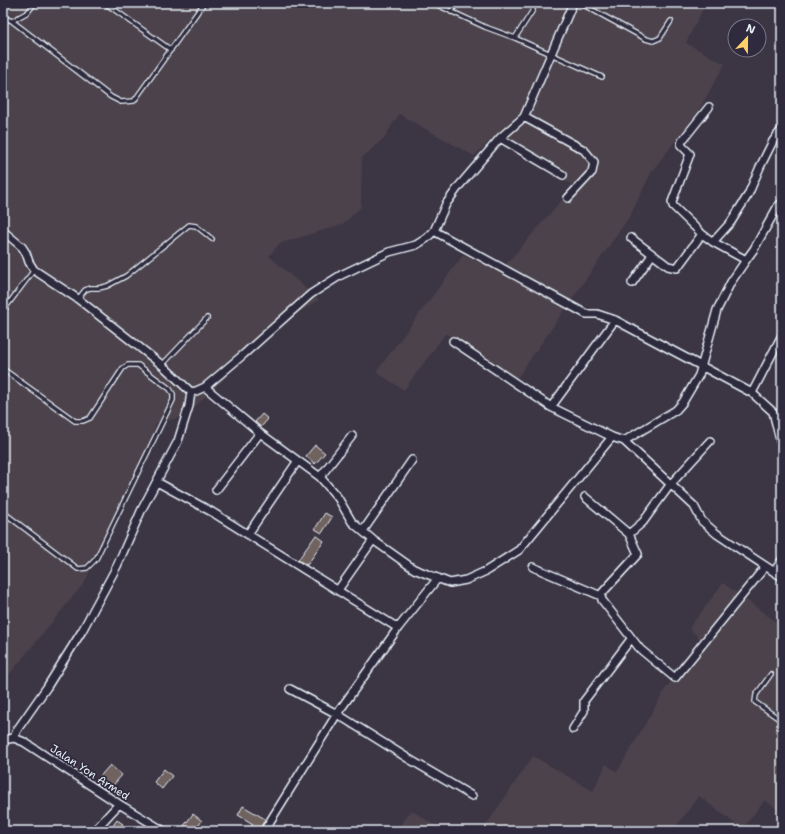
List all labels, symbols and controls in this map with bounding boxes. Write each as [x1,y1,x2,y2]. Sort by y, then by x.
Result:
north arrow [727,18,767,58]
text: N [744,21,758,38]
street label: Jalan Yon Armed [47,741,132,804]

